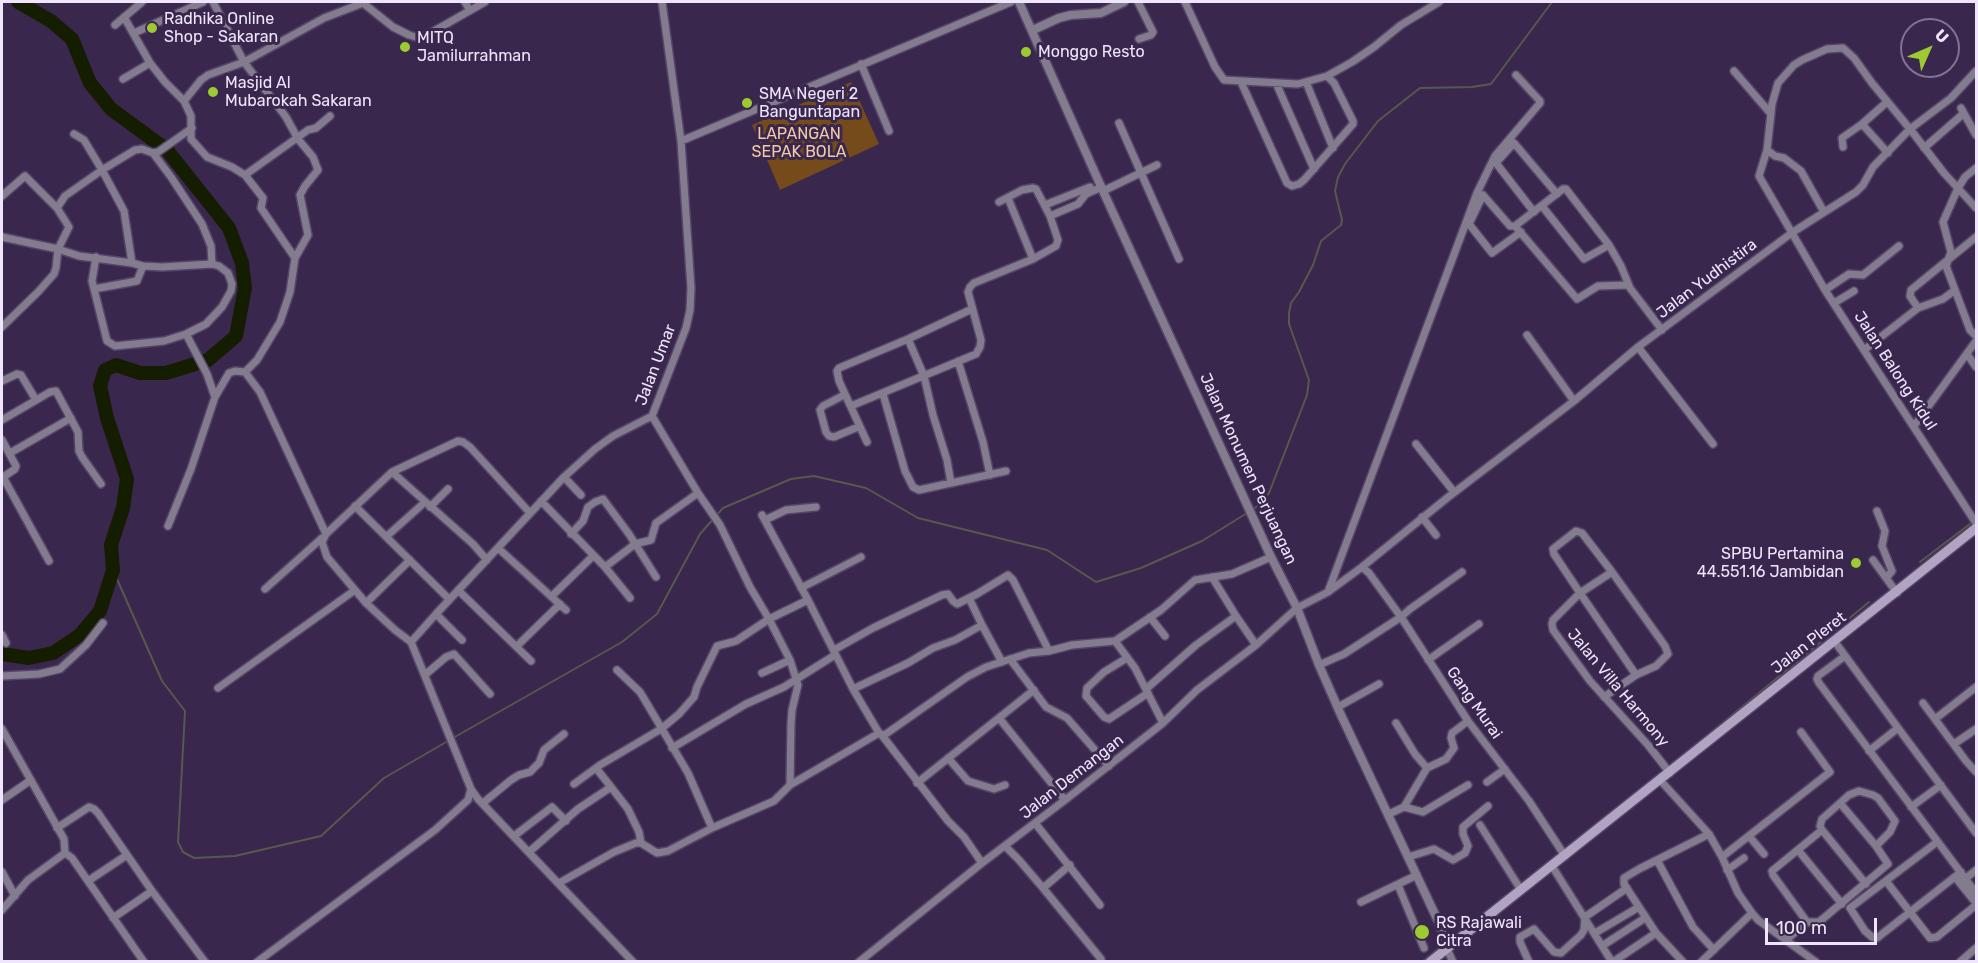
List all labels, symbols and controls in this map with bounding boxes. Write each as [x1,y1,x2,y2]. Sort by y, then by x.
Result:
place label: Radhika Online Shop - Sakaran [164,9,278,47]
north arrow [1900,18,1960,78]
marker: Radhika Online Shop - Sakaran [145,21,159,35]
text: U [1931,26,1952,47]
place label: MITQ Jamilurrahman [417,28,531,66]
marker: MITQ Jamilurrahman [398,40,412,54]
place label: Monggo Resto [1038,42,1145,62]
marker: Monggo Resto [1019,45,1033,59]
place label: Masjid Al Mubarokah Sakaran [225,73,372,111]
place label: SMA Negeri 2 Banguntapan [759,84,860,122]
marker: Masjid Al Mubarokah Sakaran [206,85,220,99]
marker: SMA Negeri 2 Banguntapan [740,96,754,110]
park label: LAPANGAN SEPAK BOLA [752,124,846,162]
street label: Jalan Yudhistira [1653,235,1761,323]
street label: Jalan Balong Kidul [1849,308,1941,434]
street label: Jalan Umar [632,322,680,408]
street label: Jalan Monumen Perjuangan [1195,370,1301,568]
place label: SPBU Pertamina 44.551.16 Jambidan [1697,544,1844,582]
marker: SPBU Pertamina 44.551.16 Jambidan [1849,556,1863,570]
street label: Jalan Pleret [1768,608,1850,678]
street label: Jalan Villa Harmony [1563,625,1673,751]
street label: Gang Murai [1442,663,1506,743]
street label: Jalan Demangan [1016,731,1128,823]
scale bar [1768,906,1880,944]
place label: RS Rajawali Citra [1436,913,1522,951]
text: 100 m [1776,917,1827,939]
marker: RS Rajawali Citra [1413,923,1431,941]

